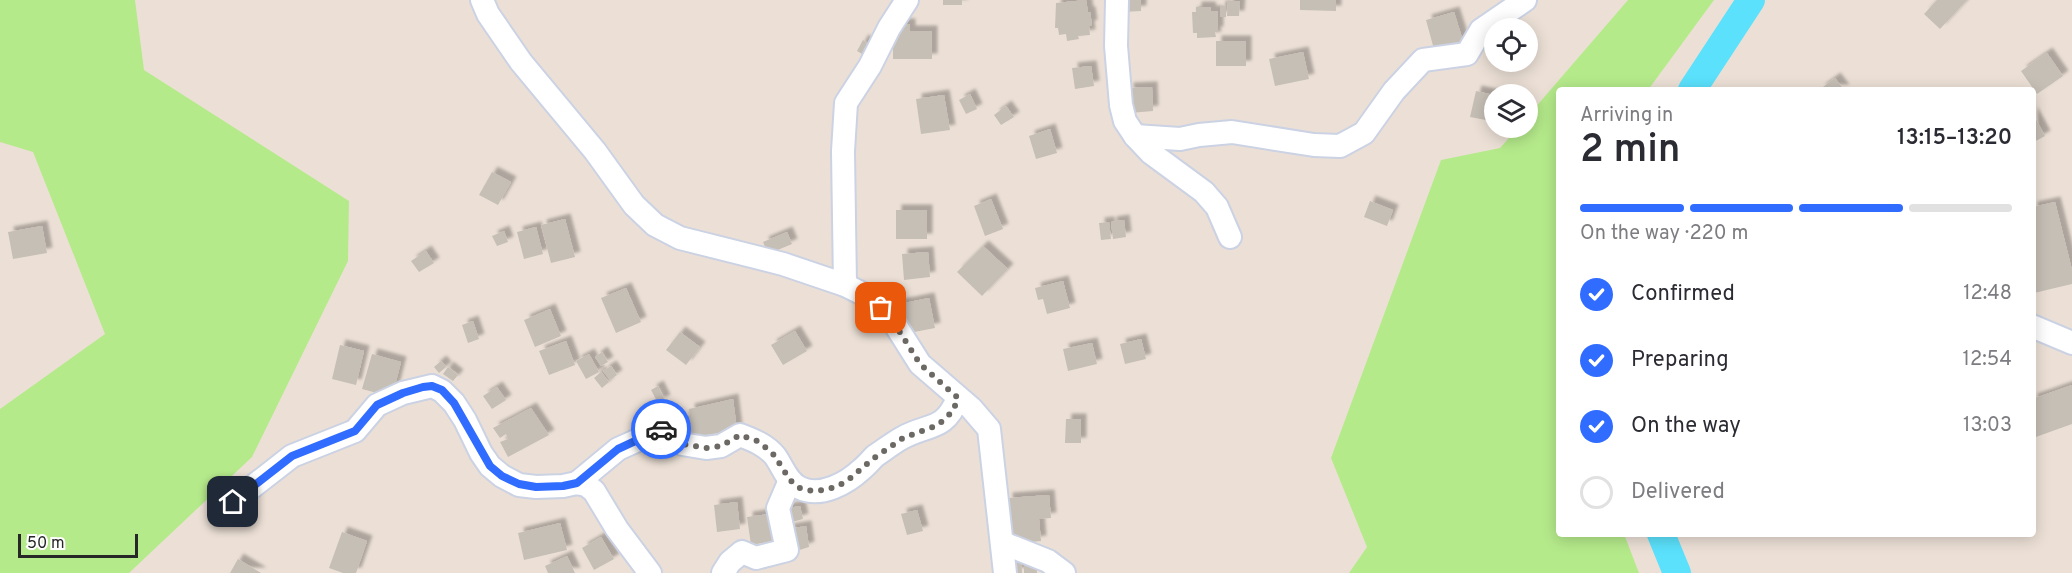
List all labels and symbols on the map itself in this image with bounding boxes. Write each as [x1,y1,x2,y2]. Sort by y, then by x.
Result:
pin [855,282,906,333]
courier [631,399,691,459]
pin [207,476,258,527]
scale bar [18,531,138,558]

